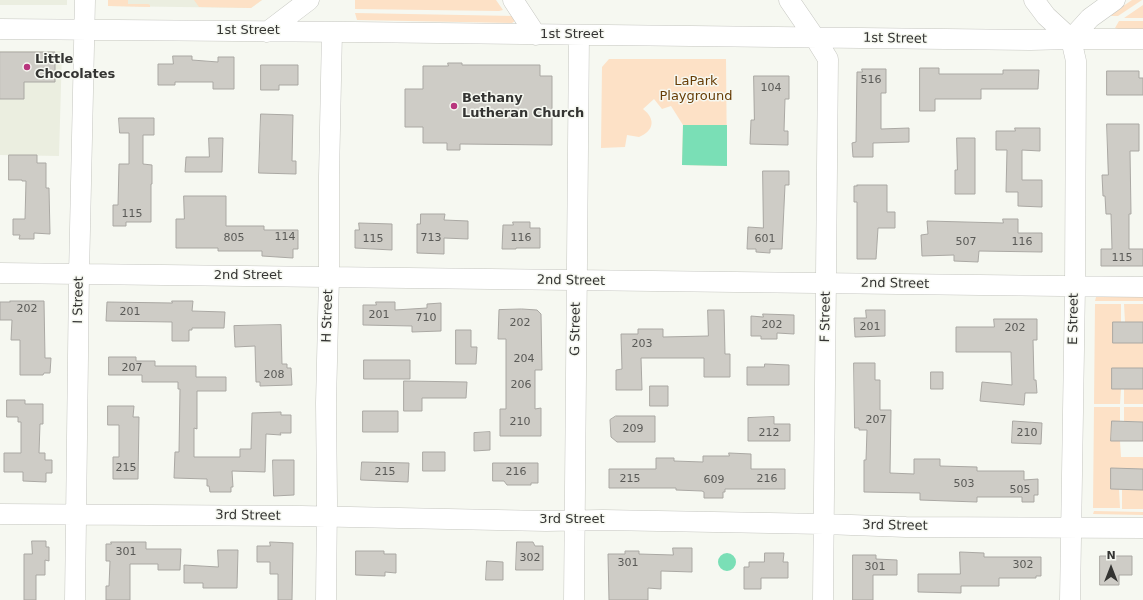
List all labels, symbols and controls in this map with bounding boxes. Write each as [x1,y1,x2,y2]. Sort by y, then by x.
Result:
street label: 1st Street [216,23,280,39]
street label: 1st Street [540,27,604,43]
street label: 1st Street [863,31,927,47]
place label: Little Chocolates [35,52,115,83]
marker: Little Chocolates [22,62,32,72]
house number: 516 [861,73,881,87]
park label: LaPark Playground [659,74,733,105]
house number: 104 [761,81,781,95]
place label: Bethany Lutheran Church [462,91,584,122]
marker: Bethany Lutheran Church [449,101,459,111]
house number: 115 [122,207,142,221]
house number: 114 [275,230,295,244]
house number: 805 [224,231,244,245]
house number: 713 [421,231,441,245]
house number: 116 [511,231,531,245]
house number: 115 [363,232,383,246]
house number: 601 [755,232,775,246]
house number: 507 [956,235,976,249]
house number: 116 [1012,235,1032,249]
house number: 115 [1112,251,1132,265]
street label: 2nd Street [214,268,282,284]
street label: 2nd Street [537,273,605,289]
street label: I Street [71,276,87,324]
street label: 2nd Street [861,276,929,292]
street label: H Street [319,289,337,343]
street label: F Street [818,291,834,343]
street label: E Street [1066,293,1082,345]
house number: 202 [17,302,37,316]
street label: G Street [568,302,584,356]
house number: 201 [120,305,140,319]
house number: 201 [369,308,389,322]
house number: 710 [416,311,436,325]
house number: 202 [510,316,530,330]
house number: 202 [762,318,782,332]
house number: 201 [860,320,880,334]
house number: 202 [1005,321,1025,335]
house number: 203 [632,337,652,351]
house number: 204 [514,352,534,366]
house number: 207 [122,361,142,375]
house number: 208 [264,368,284,382]
house number: 206 [511,378,531,392]
house number: 207 [866,413,886,427]
house number: 210 [510,415,530,429]
house number: 209 [623,422,643,436]
house number: 212 [759,426,779,440]
house number: 210 [1017,426,1037,440]
house number: 215 [116,461,136,475]
house number: 215 [375,465,395,479]
house number: 216 [506,465,526,479]
house number: 215 [620,472,640,486]
house number: 216 [757,472,777,486]
house number: 609 [704,473,724,487]
house number: 503 [954,477,974,491]
house number: 505 [1010,483,1030,497]
street label: 3rd Street [215,508,281,524]
street label: 3rd Street [539,512,605,528]
street label: 3rd Street [862,518,928,534]
house number: 301 [116,545,136,559]
north arrow [1091,548,1131,588]
text: N [1106,549,1116,562]
house number: 302 [520,551,540,565]
house number: 301 [618,556,638,570]
house number: 302 [1013,558,1033,572]
house number: 301 [865,560,885,574]

